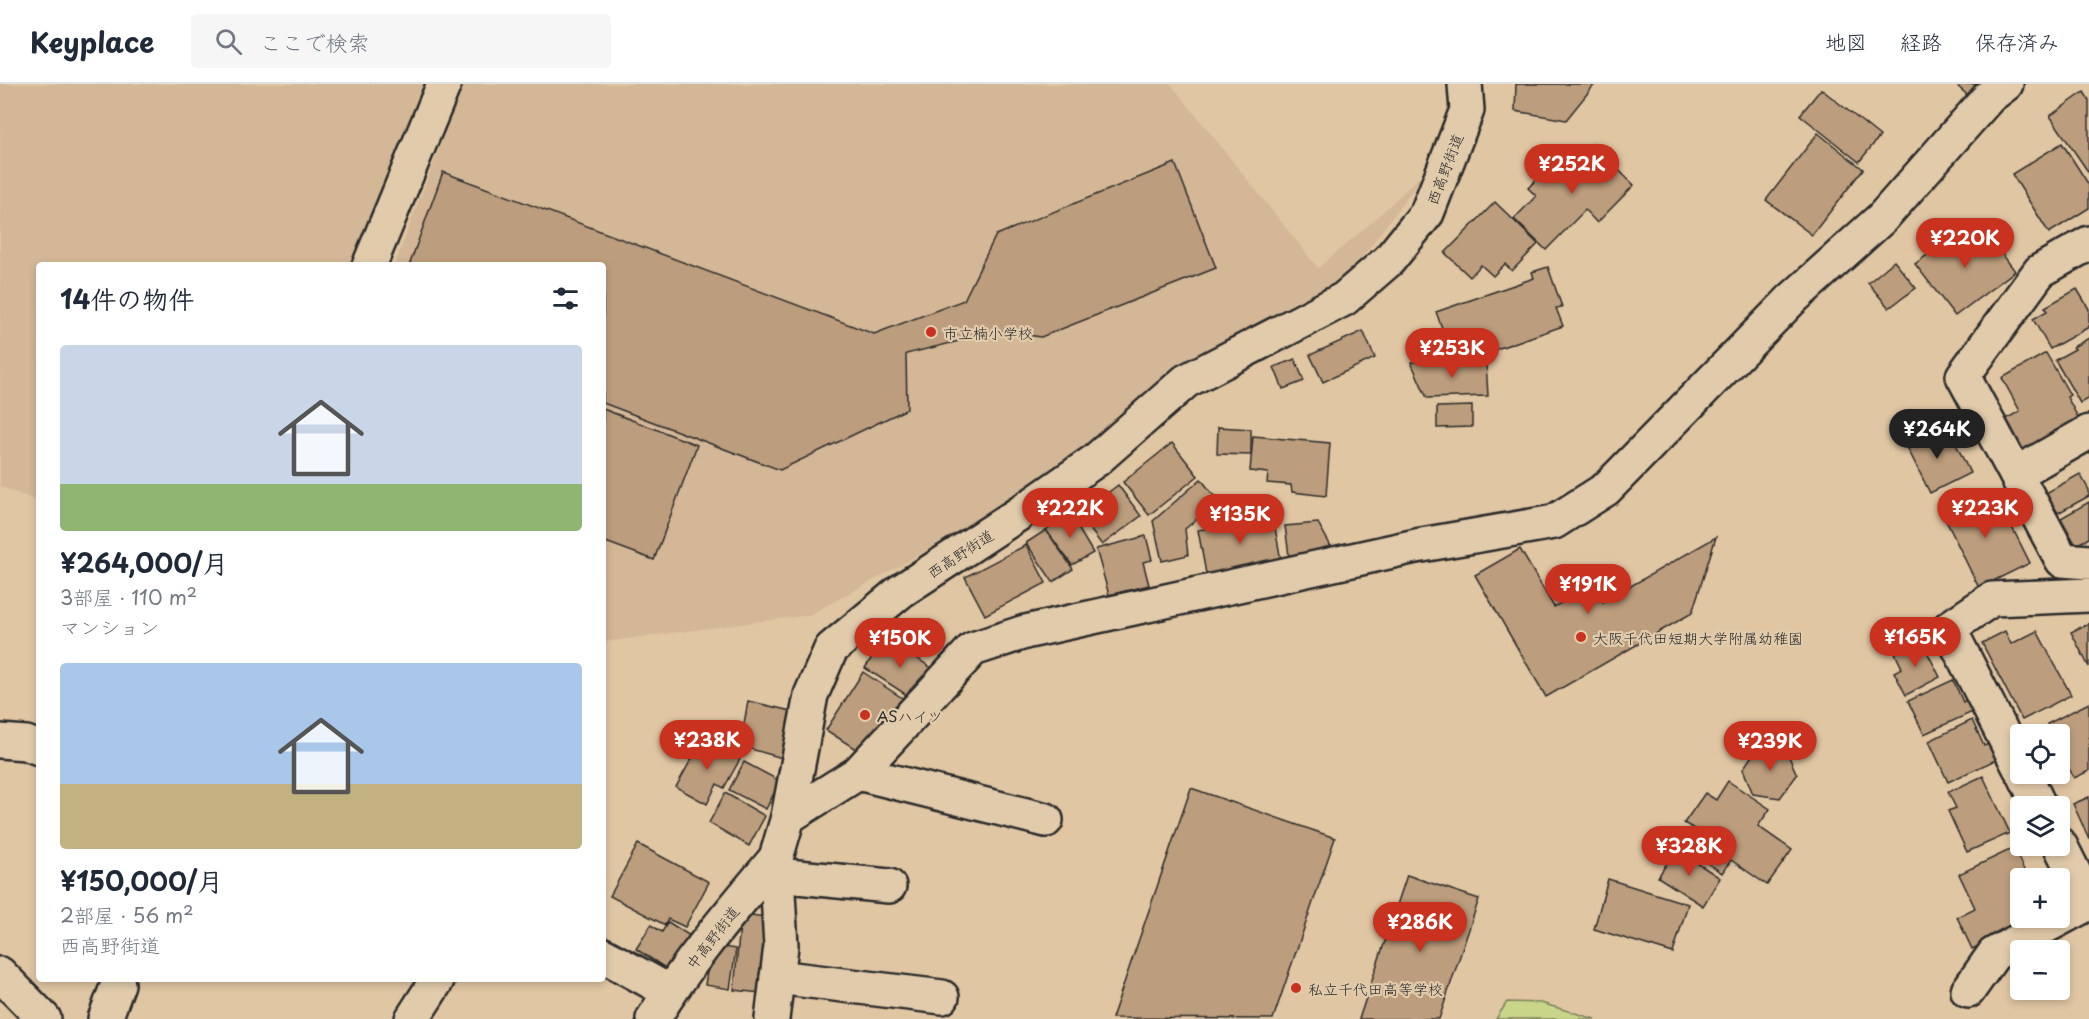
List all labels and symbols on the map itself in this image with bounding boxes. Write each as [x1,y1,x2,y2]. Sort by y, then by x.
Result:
street label: 西高野街道 [1420,130,1468,208]
pin: ¥252K [1530,144,1614,195]
pin: ¥220K [1923,218,2007,269]
place label: 市立楠小学校 [943,321,1033,344]
marker: 市立楠小学校 [924,325,938,339]
pin: ¥253K [1410,328,1494,379]
pin: ¥264K [1895,409,1979,460]
pin: ¥222K [1028,488,1112,539]
pin: ¥223K [1943,488,2027,539]
pin: ¥135K [1198,494,1282,545]
street label: 西高野街道 [922,523,998,583]
pin: ¥191K [1546,564,1630,615]
pin: ¥165K [1873,617,1957,668]
pin: ¥150K [858,618,942,669]
place label: 大阪千代田短期大学附属幼稚園 [1593,626,1803,649]
marker: 大阪千代田短期大学附属幼稚園 [1574,630,1588,644]
place label: ASハイツ [877,704,943,727]
marker: ASハイツ [858,708,872,722]
pin: ¥238K [665,720,749,771]
pin: ¥239K [1728,721,1812,772]
pin: ¥328K [1647,826,1731,877]
street label: 中高野街道 [680,900,744,974]
pin: ¥286K [1378,902,1462,953]
place label: 私立千代田高等学校 [1308,977,1443,1000]
marker: 私立千代田高等学校 [1289,981,1303,995]

